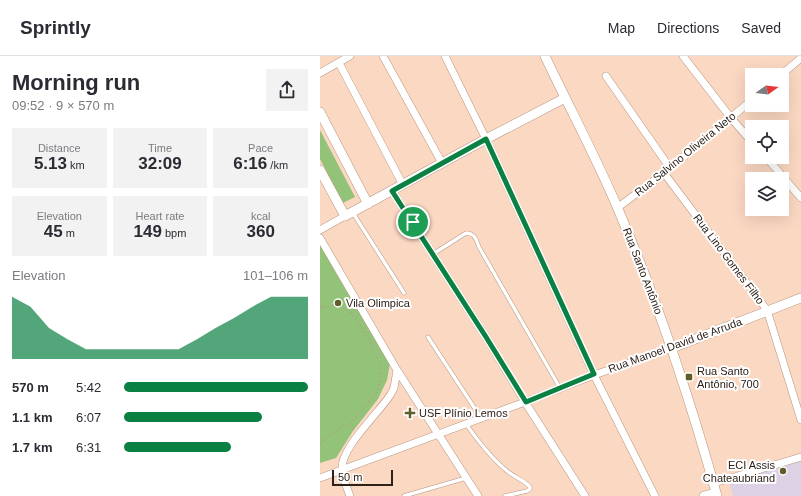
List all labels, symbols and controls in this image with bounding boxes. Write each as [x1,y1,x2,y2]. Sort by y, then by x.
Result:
text: Sprintly [20,17,91,38]
text: Map [608,20,635,36]
text: Directions [657,20,719,36]
text: Saved [741,20,781,36]
north arrow [745,68,789,112]
map controls [745,68,789,216]
button: share [266,69,308,111]
text: Morning run [12,70,140,95]
text: 09:52 · 9 × 570 m [12,98,114,113]
street label: Rua Salvino Oliveira Neto [632,110,738,198]
button: locate [745,120,789,164]
text: Distance [38,142,81,154]
text: Time [148,142,172,154]
text: Pace [248,142,273,154]
text: 5.13 [34,154,67,173]
text: 32:09 [138,154,182,173]
text: 6:16 [233,154,267,173]
text: km [67,159,85,171]
text: /km [267,159,288,171]
button: layers [745,172,789,216]
pin [396,205,430,239]
text: Elevation [37,210,82,222]
text: Heart rate [136,210,184,222]
text: kcal [251,210,270,222]
icon: arrive [402,211,424,233]
street label: Rua Lino Gomes Filho [691,212,767,306]
text: 45 [44,222,63,241]
text: 149 [134,222,162,241]
text: 360 [246,222,275,241]
street label: Rua Santo Antônio [621,226,665,316]
text: m [63,227,75,239]
text: bpm [162,227,186,239]
text: Elevation [12,268,65,283]
text: 101–106 m [243,268,308,283]
place label: Vila Olimpica [346,297,411,309]
marker: Vila Olimpica [333,298,343,308]
street label: Rua Manoel David de Arruda [607,315,744,375]
place label: Rua Santo Antônio, 700 [697,365,759,390]
marker: Rua Santo Antônio, 700 [684,372,694,382]
text: 570 m [12,380,49,395]
text: 5:42 [76,380,101,395]
marker: USF Plínio Lemos [404,407,416,419]
place label: USF Plínio Lemos [419,407,508,419]
text: 1.1 km [12,410,52,425]
text: 6:07 [76,410,101,425]
text: 1.7 km [12,440,52,455]
text: 6:31 [76,440,101,455]
place label: ECI Assis Chateaubriand [703,459,775,484]
marker: ECI Assis Chateaubriand [778,466,788,476]
scale bar [332,468,393,487]
text: 50 m [338,471,362,483]

